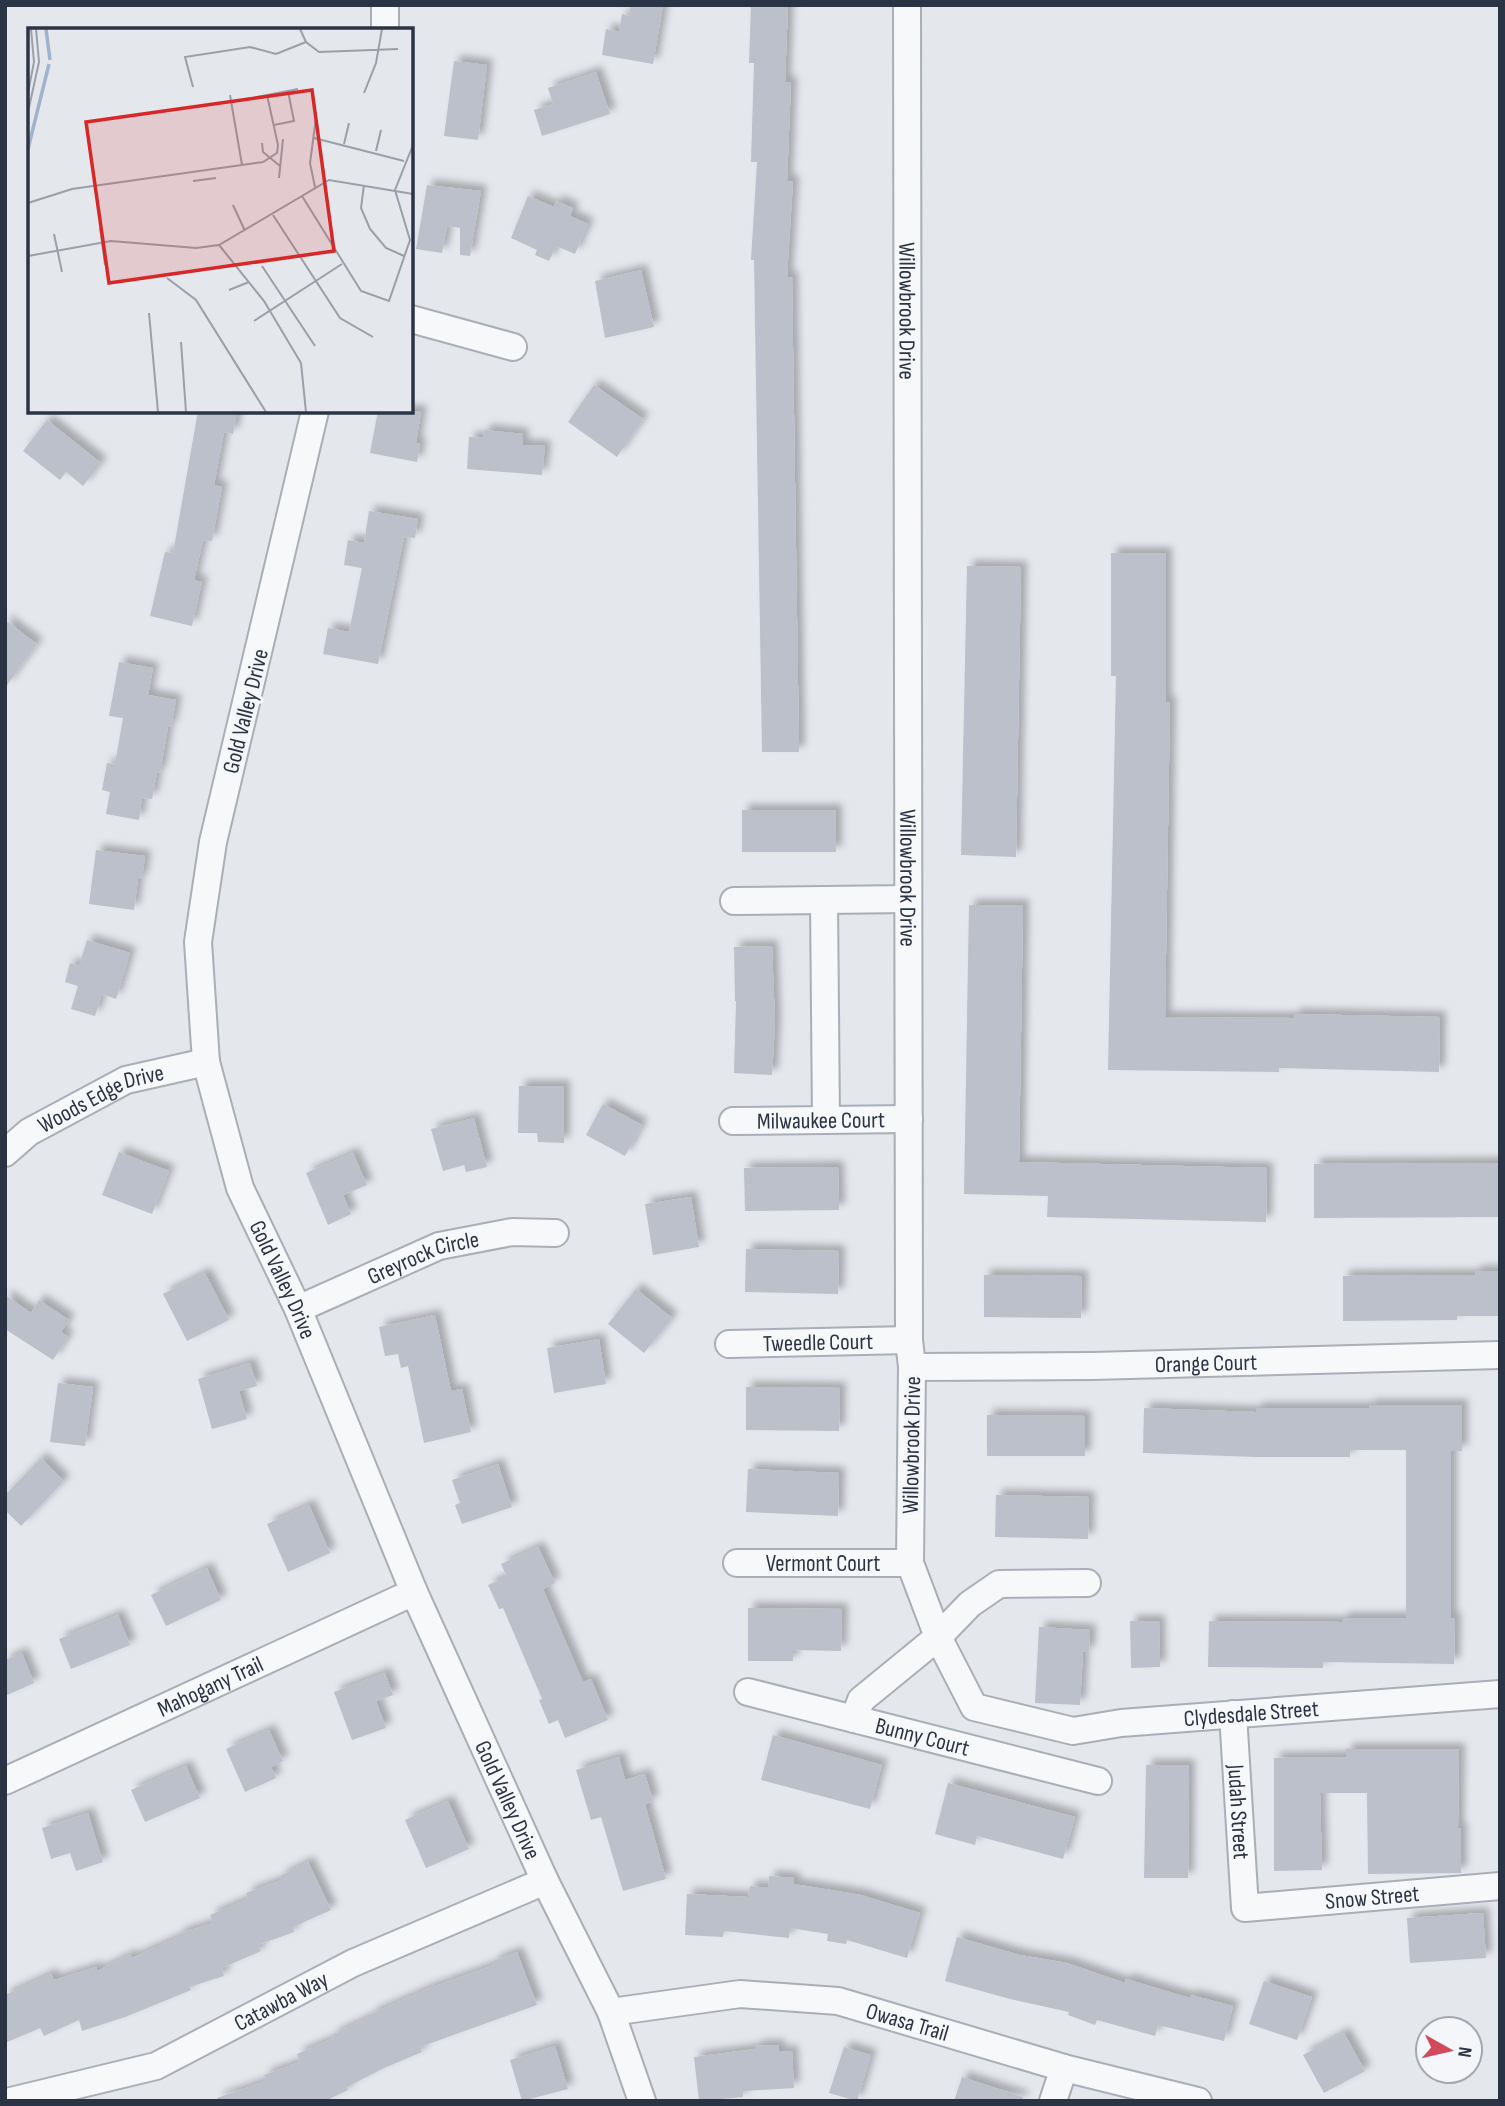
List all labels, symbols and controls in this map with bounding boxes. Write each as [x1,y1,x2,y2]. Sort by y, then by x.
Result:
inset map [28,28,413,413]
street label: Willowbrook Drive [892,242,921,380]
street label: Gold Valley Drive [217,646,275,776]
street label: Willowbrook Drive [893,809,921,947]
street label: Woods Edge Drive [33,1059,167,1140]
street label: Milwaukee Court [757,1106,885,1136]
street label: Gold Valley Drive [243,1216,322,1343]
street label: Greyrock Circle [363,1226,481,1291]
street label: Tweedle Court [762,1328,874,1358]
street label: Orange Court [1154,1349,1258,1379]
street label: Willowbrook Drive [897,1376,927,1514]
street label: Vermont Court [766,1550,880,1578]
street label: Mahogany Trail [153,1651,268,1724]
street label: Clydesdale Street [1183,1695,1320,1733]
street label: Bunny Court [872,1712,972,1763]
street label: Gold Valley Drive [468,1736,546,1864]
street label: Judah Street [1221,1763,1255,1860]
street label: Snow Street [1324,1880,1420,1916]
street label: Catawba Way [229,1965,333,2038]
street label: Owasa Trail [863,1997,952,2048]
north arrow [1414,2015,1484,2085]
text: N [1452,2046,1476,2059]

